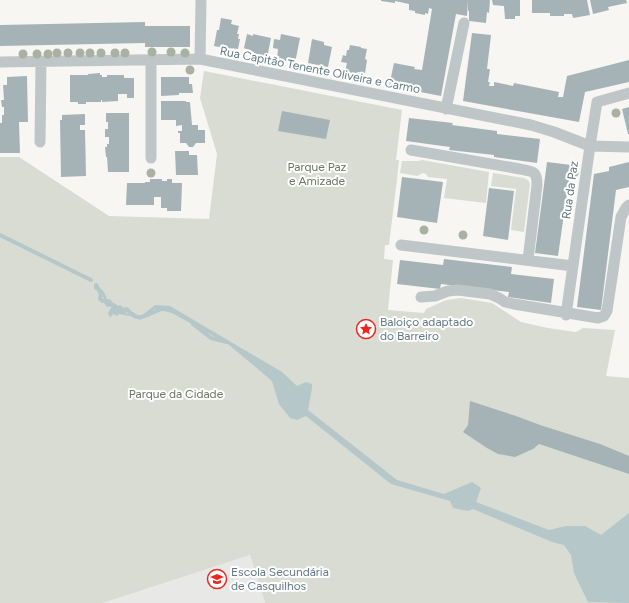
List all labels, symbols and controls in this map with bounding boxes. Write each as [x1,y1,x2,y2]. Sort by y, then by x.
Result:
street label: Rua Capitão Tenente Oliveira e Carmo [219,44,421,96]
park label: Parque Paz e Amizade [288,160,347,188]
street label: Rua da Paz [559,160,581,220]
place label: Baloiço adaptado do Barreiro [380,315,473,343]
place icon: Baloiço adaptado do Barreiro [355,318,377,340]
park label: Parque da Cidade [129,387,224,401]
place label: Escola Secundária de Casquilhos [231,565,329,593]
school or university icon: Escola Secundária de Casquilhos [206,568,228,590]

